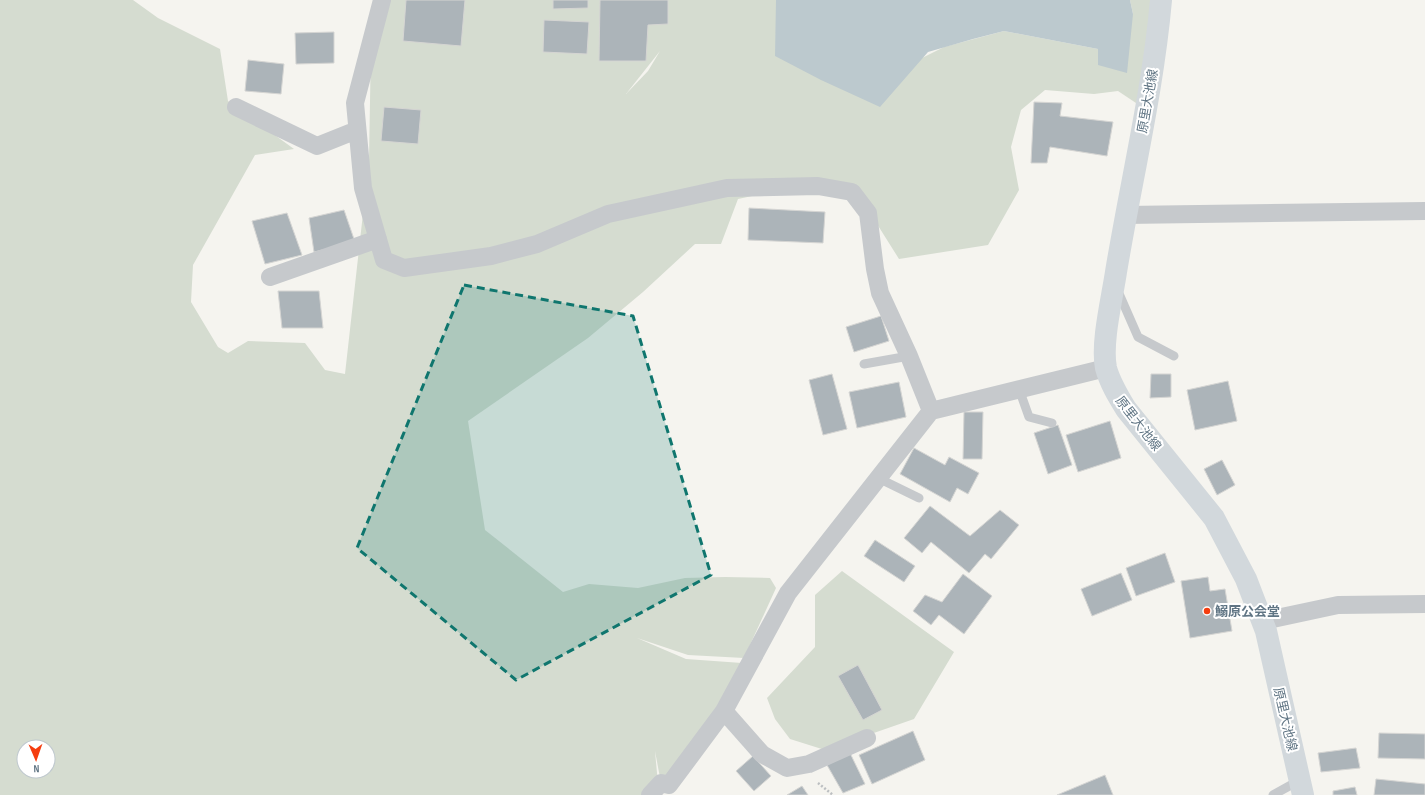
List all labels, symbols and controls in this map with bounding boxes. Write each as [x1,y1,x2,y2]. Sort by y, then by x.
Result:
street label: 原里大池線 [1134,68,1162,135]
street label: 原里大池線 [1112,393,1165,454]
place label: 鰯原公会堂 [1215,604,1280,620]
marker: 鰯原公会堂 [1202,606,1212,616]
street label: 原里大池線 [1270,686,1300,753]
north arrow [16,739,56,779]
text: N [33,762,39,775]

